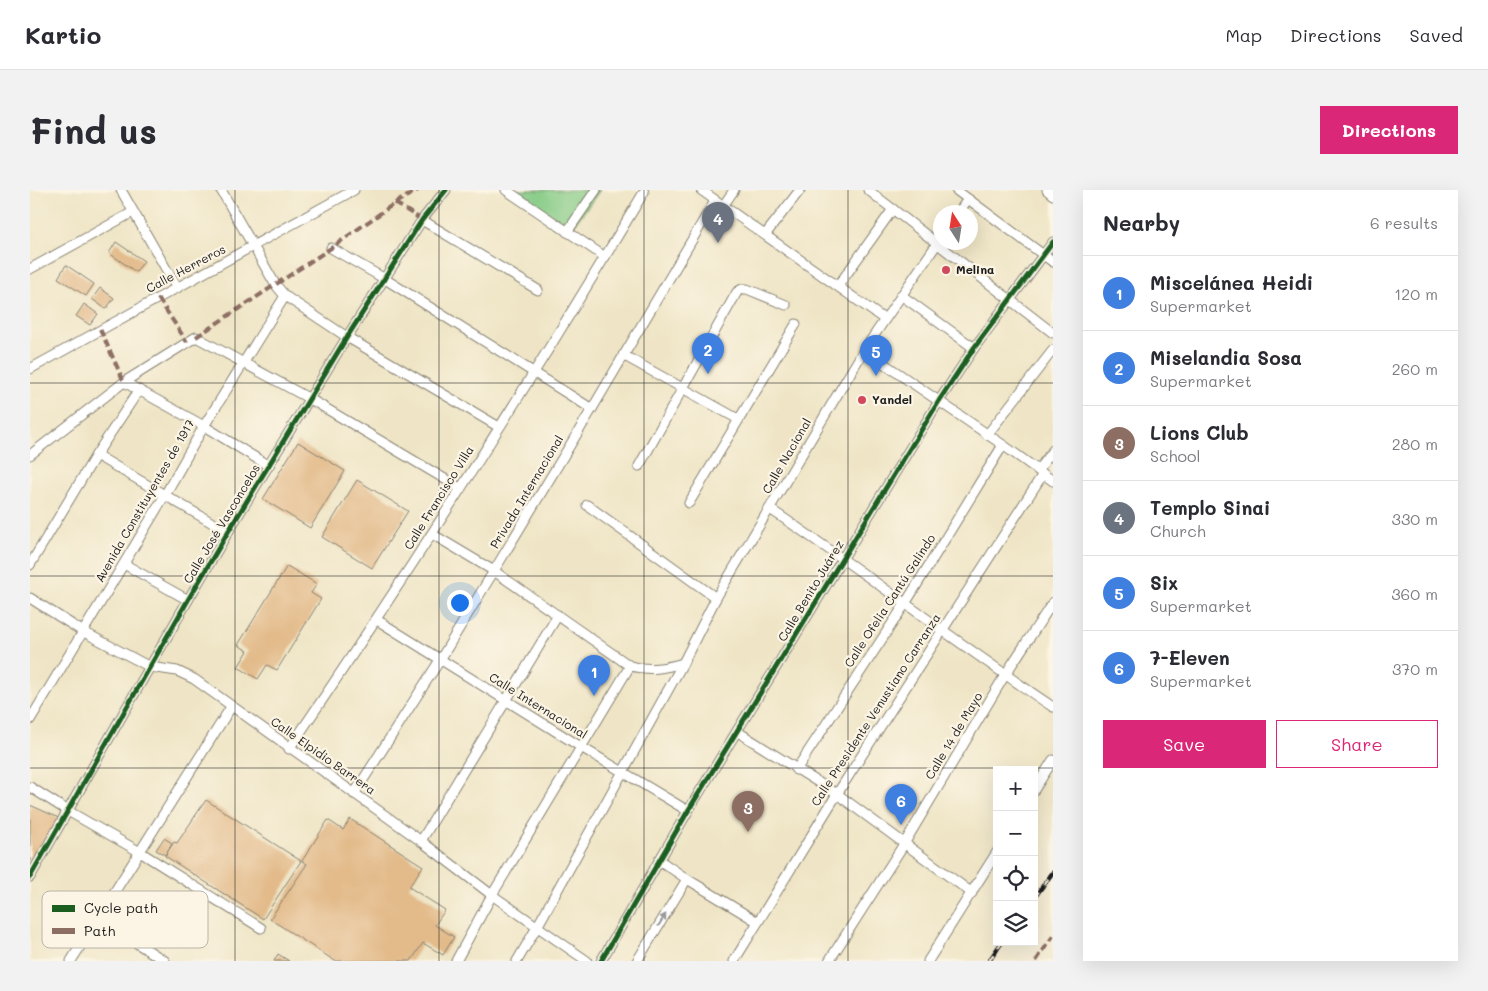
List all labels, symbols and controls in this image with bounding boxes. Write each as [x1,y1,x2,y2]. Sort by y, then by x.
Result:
text: Kartio [25,19,101,50]
text: Map [1225,23,1262,47]
text: Directions [1290,23,1382,47]
text: Saved [1410,23,1463,47]
button: Directions [1320,106,1458,154]
text: Find us [30,107,157,153]
pin: 4 [702,202,734,243]
north arrow [933,205,978,250]
text: Nearby [1103,209,1180,236]
text: 6 results [1370,212,1438,233]
street label: Calle Herreros [143,240,228,296]
place label: Melina [956,261,994,277]
marker: Melina [940,264,952,276]
text: Miscelánea Heidi [1150,270,1313,295]
text: 1 [1115,283,1123,304]
text: 120 m [1394,283,1438,304]
text: Supermarket [1150,295,1252,316]
pin: 2 [692,333,724,374]
pin: 5 [860,335,892,376]
text: Miselandia Sosa [1150,345,1302,370]
text: 2 [1115,358,1123,379]
text: 260 m [1392,358,1438,379]
text: Supermarket [1150,370,1252,391]
place label: Yandel [872,391,912,407]
marker: Yandel [856,394,868,406]
street label: Calle Nacional [758,415,814,496]
street label: Avenida Constituyentes de 1917 [91,416,198,585]
text: Lions Club [1150,420,1249,445]
street label: Privada Internacional [486,432,566,551]
text: 3 [1114,433,1124,454]
text: 280 m [1392,433,1438,454]
street label: Calle Francisco Villa [400,442,477,552]
text: School [1150,445,1200,466]
street label: Calle José Vasconcelos [179,461,263,586]
text: Templo Sinai [1150,495,1270,520]
text: 4 [1114,508,1124,529]
text: 330 m [1392,508,1438,529]
text: Church [1150,520,1206,541]
street label: Calle Ofelia Cantú Galindo [840,531,938,670]
street label: Calle Benito Juárez [774,537,847,644]
text: Six [1150,570,1178,595]
text: 5 [1114,583,1124,604]
text: 360 m [1391,583,1438,604]
your location [447,590,473,616]
text: Supermarket [1150,595,1252,616]
street label: Calle Presidente Venustiano Carranza [807,610,944,809]
text: 7-Eleven [1150,645,1230,670]
pin: 1 [578,655,610,696]
text: 6 [1114,658,1124,679]
text: 370 m [1392,658,1438,679]
street label: Calle Internacional [486,668,591,742]
text: Supermarket [1150,670,1252,691]
street label: Calle 14 de Mayo [921,689,985,782]
street label: Calle Elpidio Barrera [268,713,379,797]
button: Save [1103,720,1266,768]
button: Share [1276,720,1438,768]
map controls [993,766,1038,946]
button: + [993,766,1038,811]
pin: 6 [885,784,917,825]
pin: 3 [732,791,764,832]
button: − [993,811,1038,856]
button: locate [993,856,1038,901]
legend [42,891,208,948]
text: Cycle path [84,898,158,917]
button: layers [993,901,1038,946]
one-way arrow [657,914,666,927]
text: Path [84,921,115,940]

